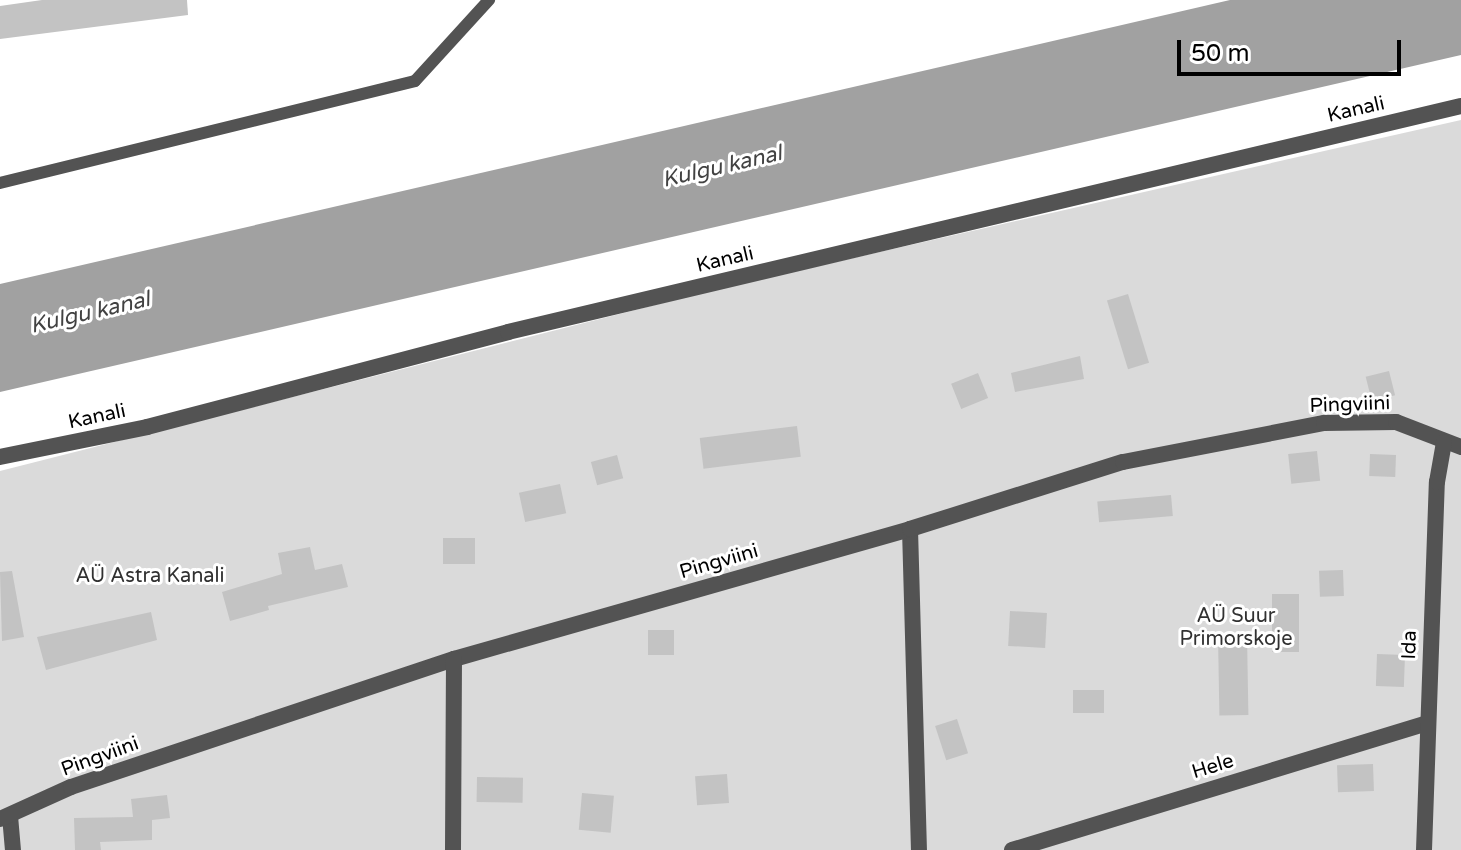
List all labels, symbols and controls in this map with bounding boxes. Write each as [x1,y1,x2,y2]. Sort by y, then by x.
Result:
scale bar [1181,24,1405,74]
text: 50 m [1191,39,1249,68]
street label: Kanali [1325,92,1387,128]
water label: Kulgu kanal [660,140,784,194]
street label: Kanali [694,242,756,278]
water label: Kulgu kanal [28,286,152,340]
street label: Pingviini [1309,392,1391,418]
street label: Kanali [66,399,128,435]
street label: Pingviini [677,539,761,585]
park label: AÜ Astra Kanali [75,564,225,588]
park label: AÜ Suur Primorskoje [1180,605,1292,652]
street label: Ida [1397,630,1423,660]
street label: Pingviini [58,732,142,782]
street label: Hele [1189,749,1237,785]

